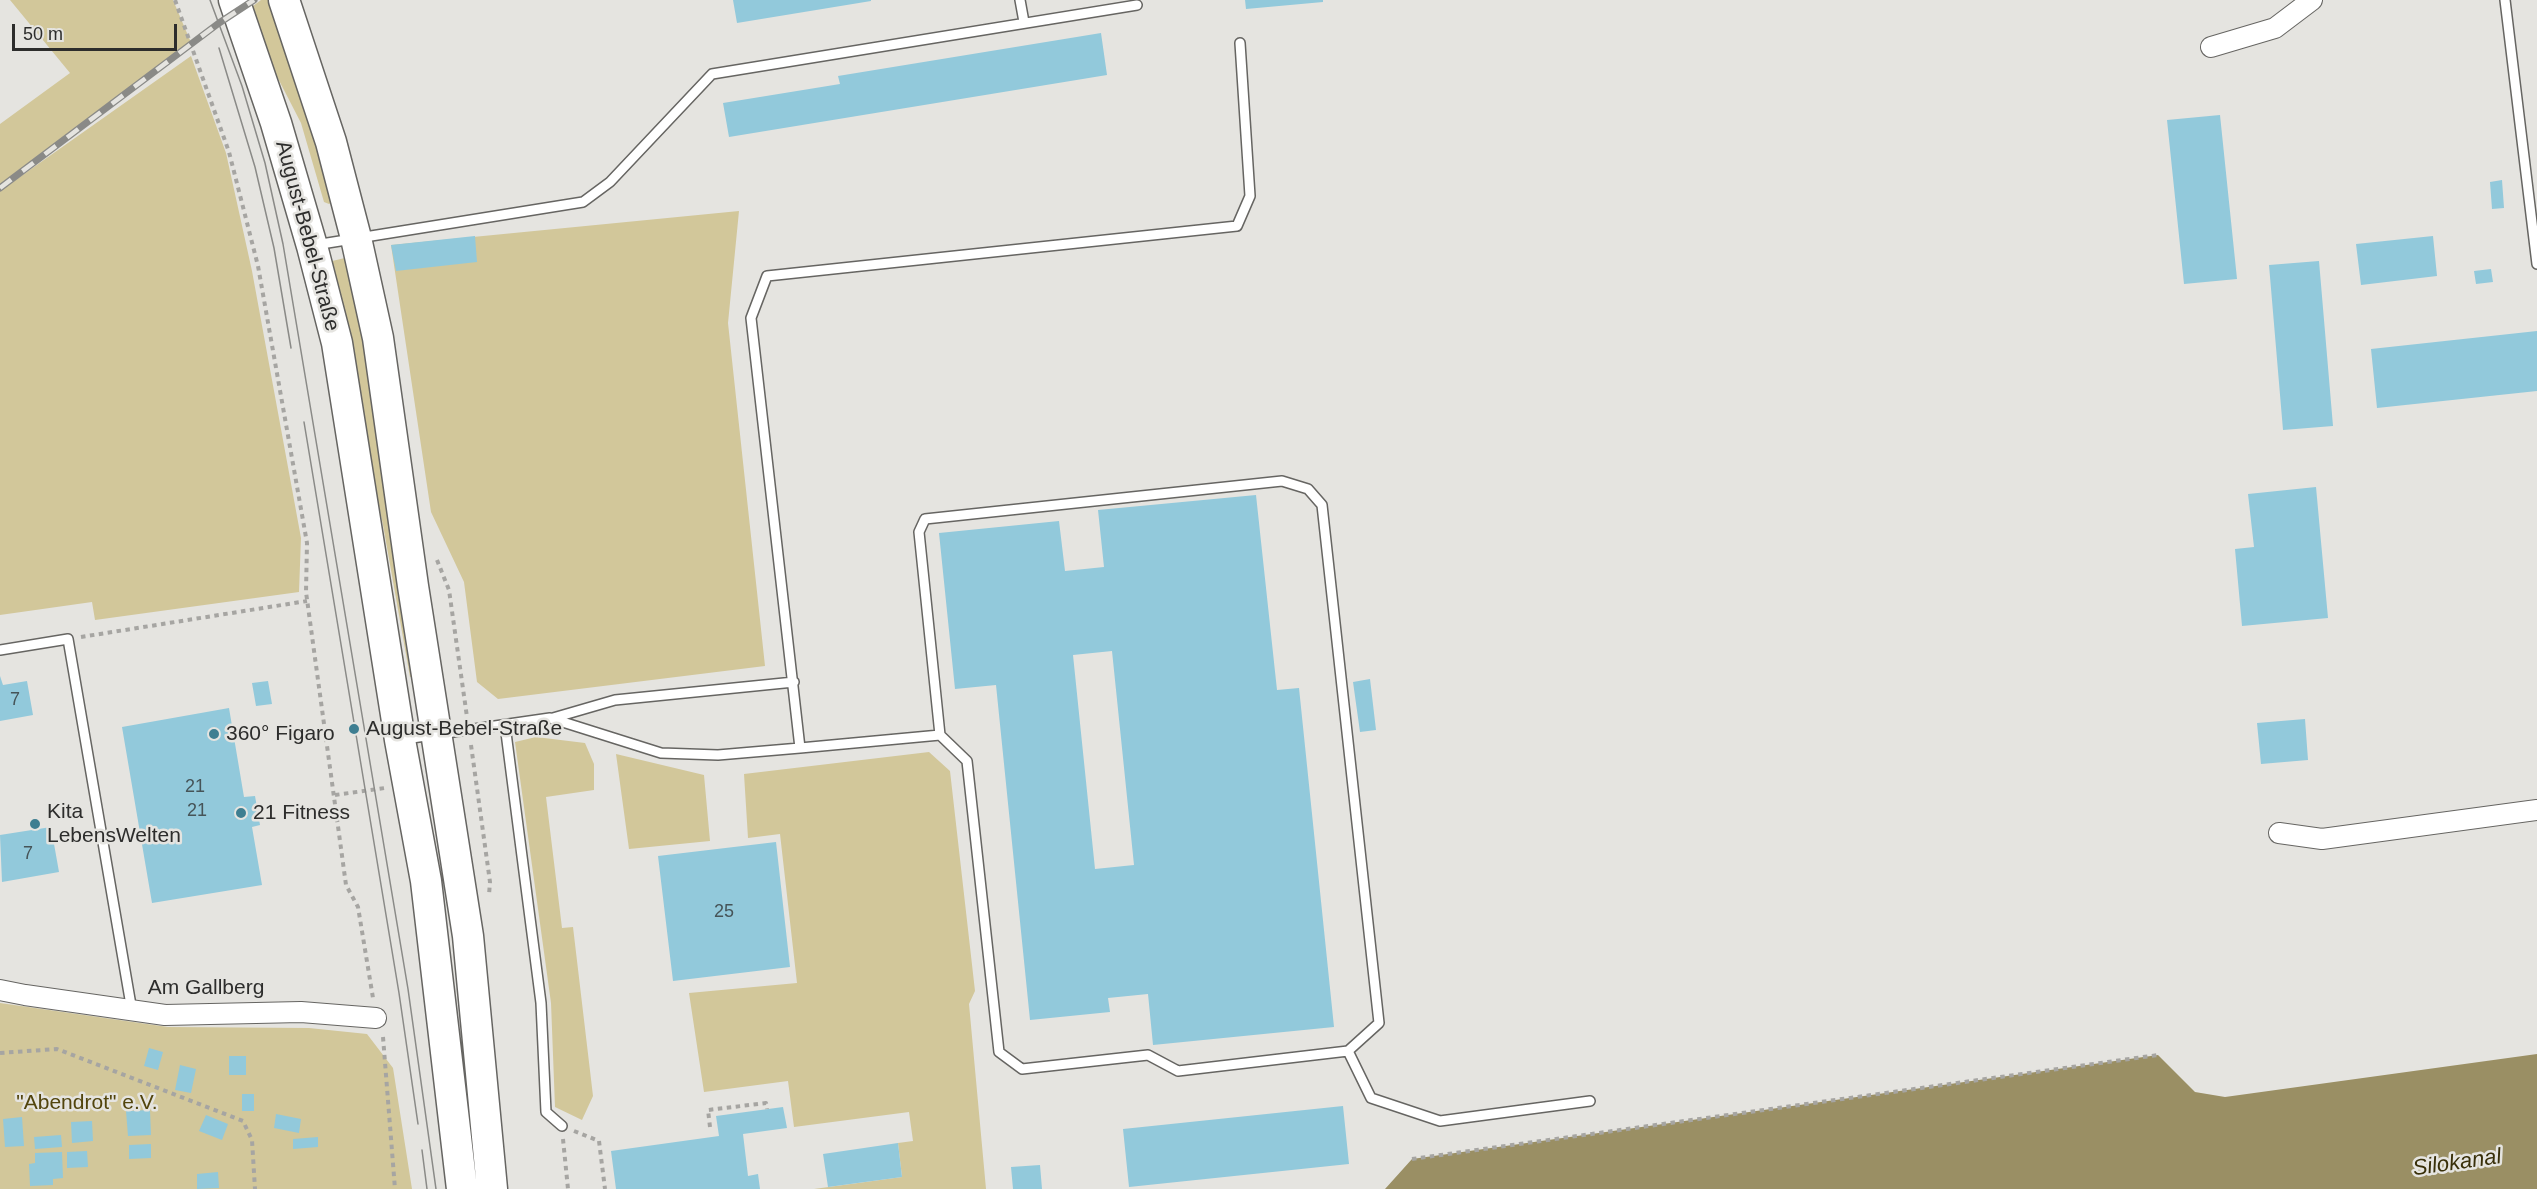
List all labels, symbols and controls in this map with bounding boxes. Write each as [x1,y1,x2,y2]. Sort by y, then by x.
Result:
scale bar [15,12,180,50]
text: 50 m [23,24,63,44]
street label: August-Bebel-Straße [269,138,345,334]
house number: 7 [10,689,20,711]
place label: August-Bebel-Straße [366,716,562,742]
place label: 360° Figaro [226,721,335,747]
marker: August-Bebel-Straße [347,722,361,736]
marker: 360° Figaro [207,727,221,741]
house number: 21 [185,776,205,798]
place label: Kita LebensWelten [47,799,181,849]
house number: 21 [187,800,207,822]
place label: 21 Fitness [253,800,350,826]
marker: 21 Fitness [234,806,248,820]
marker: Kita LebensWelten [28,817,42,831]
house number: 7 [23,843,33,865]
house number: 25 [714,901,734,923]
street label: Am Gallberg [148,975,264,1001]
park label: "Abendrot" e.V. [16,1090,158,1116]
water label: Silokanal [2411,1144,2503,1182]

